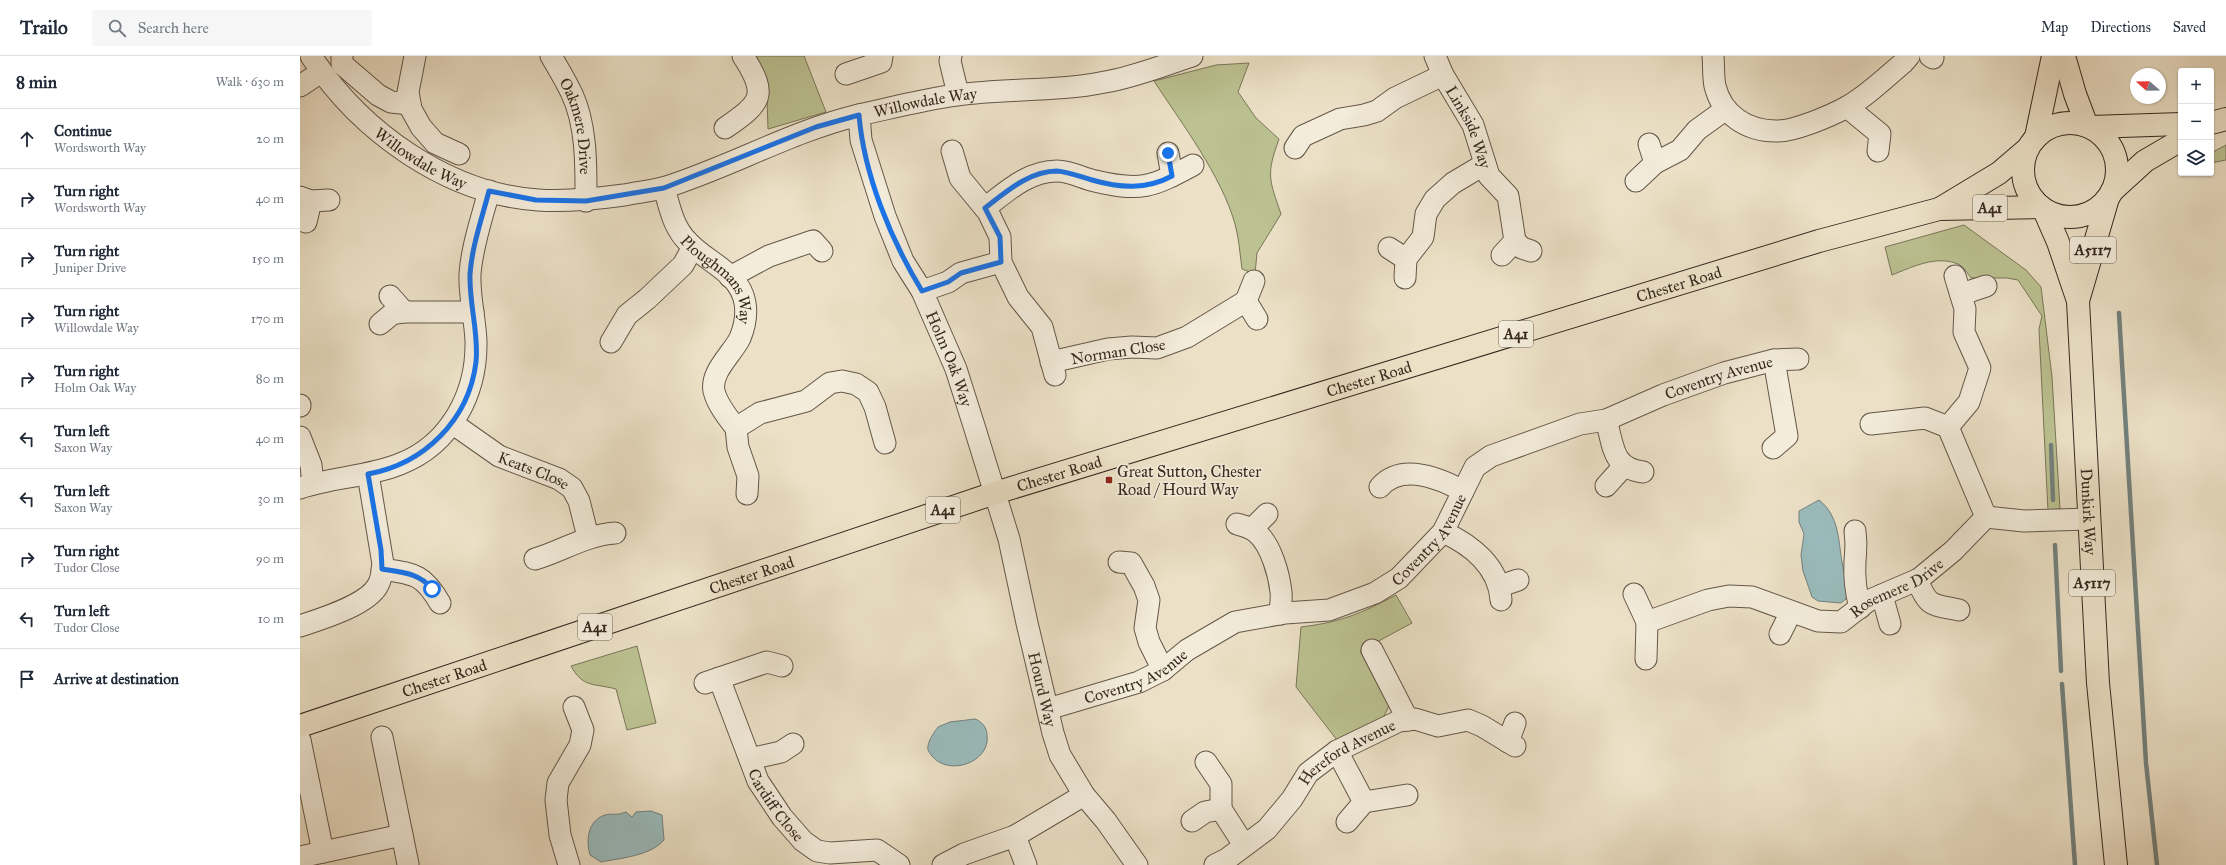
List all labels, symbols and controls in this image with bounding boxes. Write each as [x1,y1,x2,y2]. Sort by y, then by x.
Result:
search box [92,10,372,46]
text: Trailo [20,16,68,39]
icon: search [106,17,128,39]
text: Search here [138,19,209,37]
text: Map [2041,19,2068,36]
text: Directions [2090,19,2151,36]
text: Saved [2173,19,2206,36]
north arrow [2130,68,2166,104]
map controls [2178,68,2214,176]
button: + [2178,68,2214,104]
text: 8 min [16,72,57,93]
text: Walk · 630 m [216,74,284,90]
street label: Oakmere Drive [555,75,595,175]
street label: Linkside Way [1442,82,1495,171]
street label: Willowdale Way [872,84,978,121]
button: − [2178,104,2214,140]
text: Continue [54,122,112,140]
street label: Willowdale Way [371,123,470,193]
icon: ahead [16,128,38,150]
text: 20 m [256,131,284,147]
text: Wordsworth Way [54,140,146,156]
button: layers [2178,140,2214,176]
route end [1159,144,1177,162]
text: Turn right [54,182,119,200]
icon: right [16,188,38,210]
text: 40 m [255,191,284,207]
road number: A41 [1973,195,2007,221]
text: Wordsworth Way [54,200,146,216]
street label: Ploughmans Way [676,231,755,326]
road number: A5117 [2070,237,2116,263]
text: Turn right [54,242,119,260]
icon: right [16,248,38,270]
text: 150 m [252,251,284,267]
text: Juniper Drive [54,260,126,276]
street label: Chester Road [1634,262,1724,306]
text: Turn right [54,302,119,320]
icon: right [16,308,38,330]
street label: Holm Oak Way [922,308,976,410]
text: 170 m [251,311,284,327]
text: Willowdale Way [54,320,139,336]
road number: A41 [1499,321,1533,347]
street label: Norman Close [1069,335,1167,368]
street label: Coventry Avenue [1662,352,1775,404]
street label: Chester Road [1324,357,1414,401]
text: Turn right [54,362,119,380]
icon: right [16,368,38,390]
text: 80 m [256,371,284,387]
text: Holm Oak Way [54,380,136,396]
text: Turn left [54,422,110,440]
icon: left [16,428,38,450]
text: 40 m [255,431,284,447]
text: Saxon Way [54,440,112,456]
street label: Keats Close [495,448,573,494]
street label: Chester Road [1014,452,1104,496]
place label: Great Sutton, Chester Road / Hourd Way [1117,462,1261,499]
street label: Dunkirk Way [2077,468,2100,556]
marker: Great Sutton, Chester Road / Hourd Way [1104,475,1114,485]
text: Turn left [54,482,110,500]
icon: left [16,488,38,510]
street label: Coventry Avenue [1388,490,1471,590]
text: 30 m [258,491,284,507]
road number: A41 [926,497,960,523]
text: Saxon Way [54,500,112,516]
text: Turn right [54,542,119,560]
icon: right [16,548,38,570]
text: 90 m [256,551,284,567]
street label: Chester Road [707,552,796,598]
street label: Rosemere Drive [1846,554,1947,622]
text: Tudor Close [54,560,120,576]
road number: A5117 [2069,570,2115,596]
route start [423,580,441,598]
text: Turn left [54,602,110,620]
icon: left [16,608,38,630]
text: 10 m [258,611,284,627]
road number: A41 [578,614,612,640]
text: Tudor Close [54,620,120,636]
street label: Coventry Avenue [1082,645,1192,708]
street label: Hourd Way [1024,650,1060,729]
street label: Chester Road [399,655,489,701]
icon: arrive [16,668,38,690]
text: Arrive at destination [54,670,179,688]
street label: Hereford Avenue [1294,715,1399,788]
street label: Cardiff Close [744,766,808,846]

